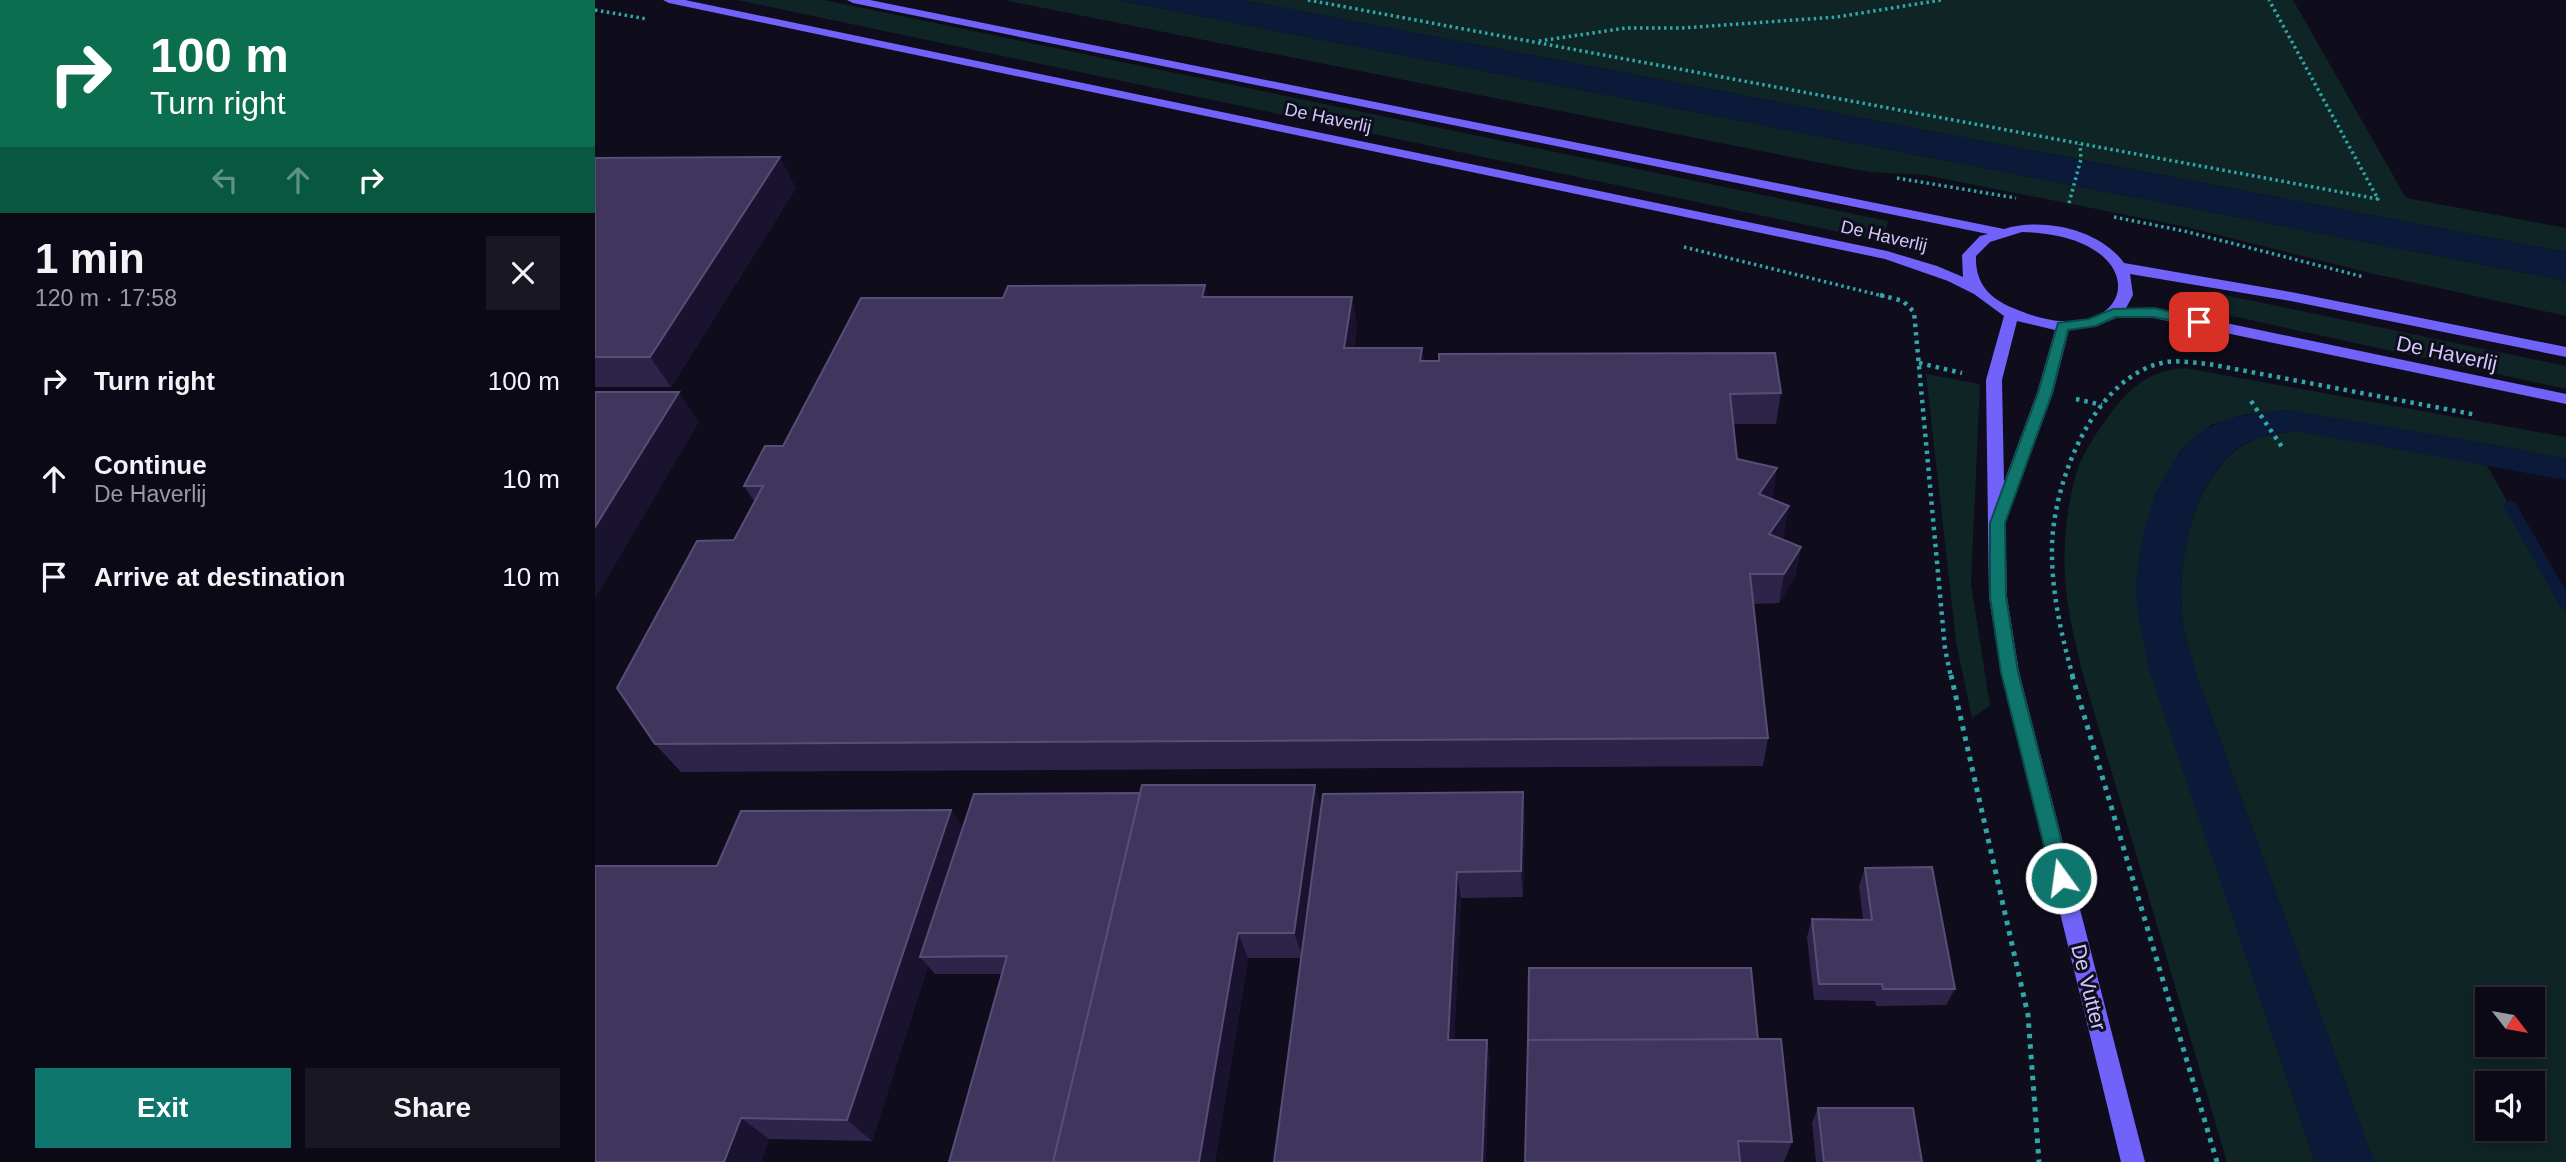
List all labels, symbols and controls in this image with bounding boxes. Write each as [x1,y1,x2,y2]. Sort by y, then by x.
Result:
icon: right [35,28,126,119]
text: 100 m [150,28,289,82]
text: Turn right [150,85,286,121]
street label: De Haverlij [1283,99,1373,137]
icon: left [206,161,244,199]
icon: ahead [279,161,317,199]
icon: right [352,161,390,199]
street label: De Haverlij [1839,216,1929,256]
text: 1 min [35,235,145,282]
button: close [486,236,560,310]
text: 120 m · 17:58 [35,285,177,311]
pin [2169,292,2229,352]
icon: arrive [2180,303,2218,341]
street label: De Haverlij [2394,331,2500,375]
icon: right [35,362,73,400]
text: Turn right [94,366,215,396]
text: 100 m [488,366,560,396]
text: Continue [94,450,207,480]
icon: ahead [35,460,73,498]
text: 10 m [502,464,560,494]
text: De Haverlij [94,481,206,507]
icon: arrive [35,558,73,596]
text: Arrive at destination [94,562,345,592]
text: 10 m [502,562,560,592]
position arrow [2024,841,2098,915]
street label: De Vutter [2067,942,2111,1032]
north arrow [2475,987,2545,1057]
map controls [2475,987,2545,1141]
button: Exit [35,1068,291,1148]
button: Share [305,1068,560,1148]
button: sound [2475,1071,2545,1141]

